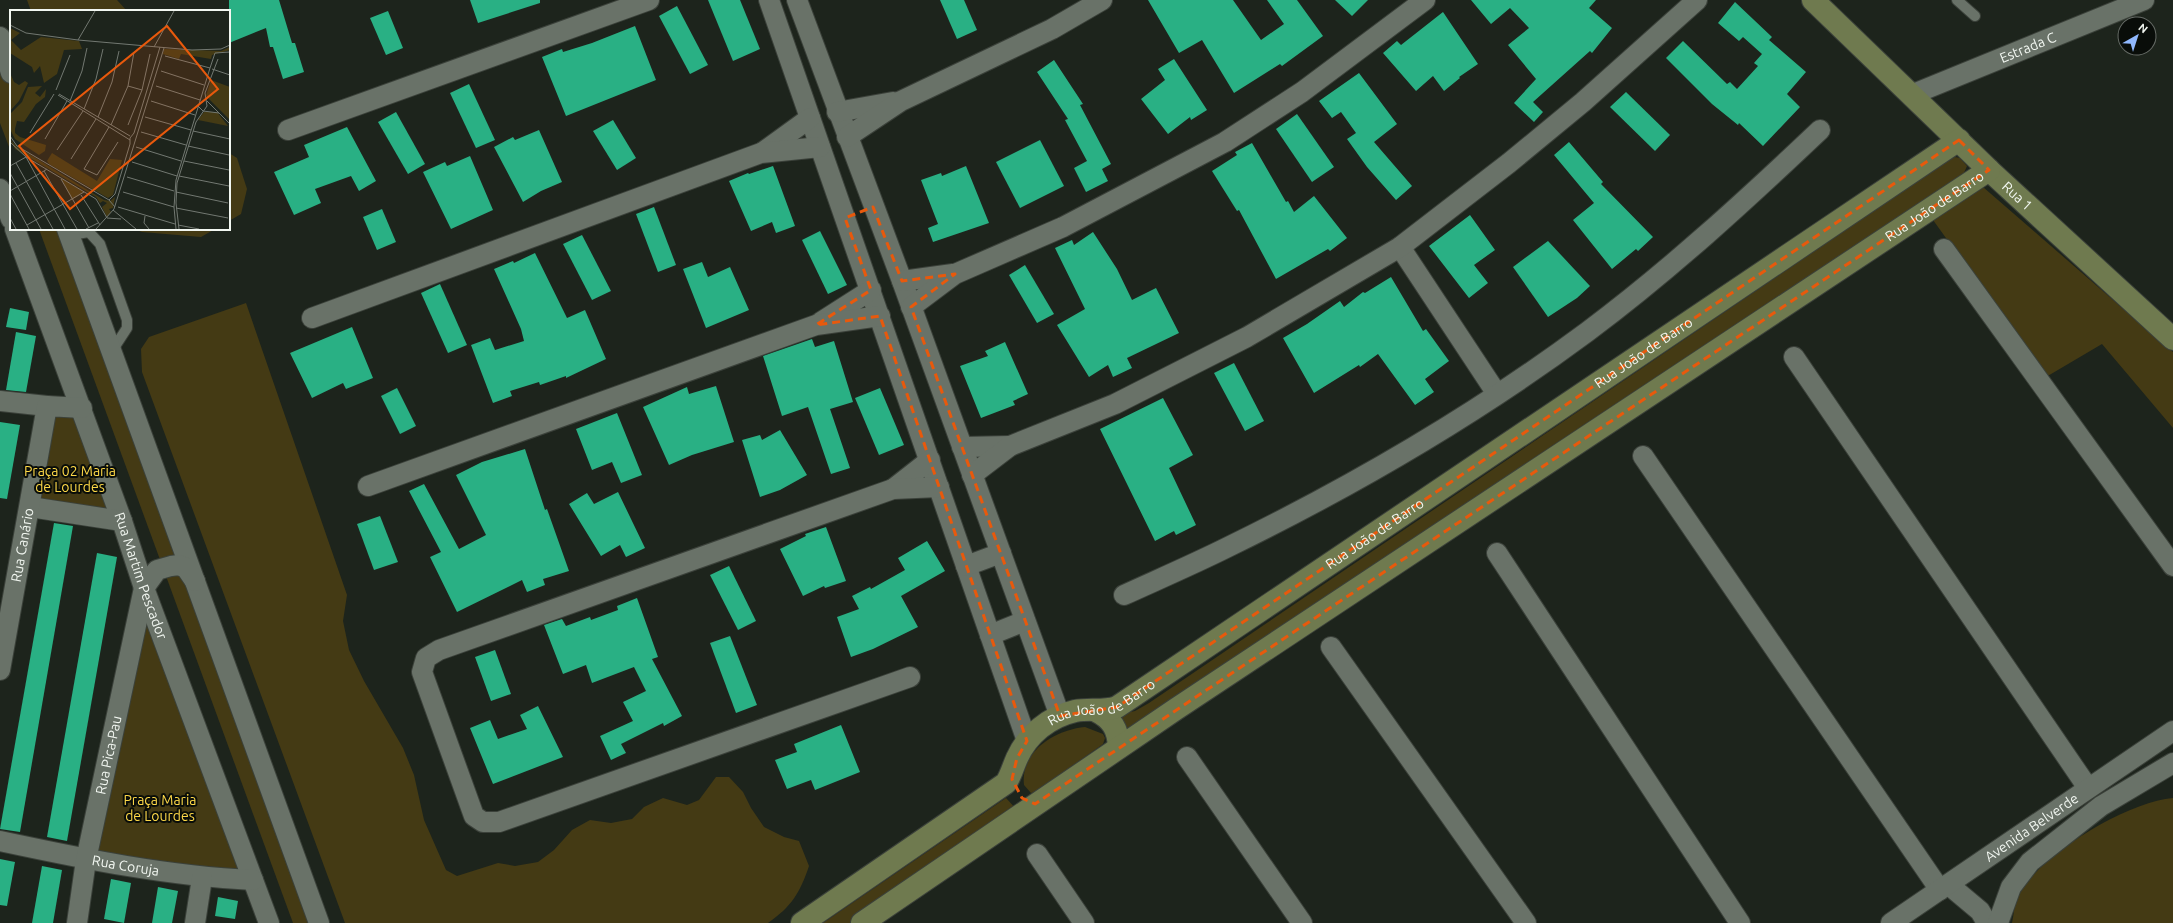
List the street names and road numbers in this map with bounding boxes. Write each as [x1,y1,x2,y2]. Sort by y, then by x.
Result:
street label: Estrada C [1997,29,2058,66]
street label: Rua João de Barro [1882,168,1987,245]
street label: Rua 1 [1999,178,2036,214]
street label: Rua João de Barro [1591,314,1696,391]
street label: Rua João de Barro [1322,495,1427,572]
street label: Rua Canário [8,507,37,583]
street label: Rua Martim Pescador [112,510,171,642]
street label: Rua João de Barro [1045,676,1158,729]
street label: Rua Pica-Pau [92,714,125,796]
street label: Avenida Belverde [1982,790,2081,865]
street label: Rua Coruja [91,852,160,879]

